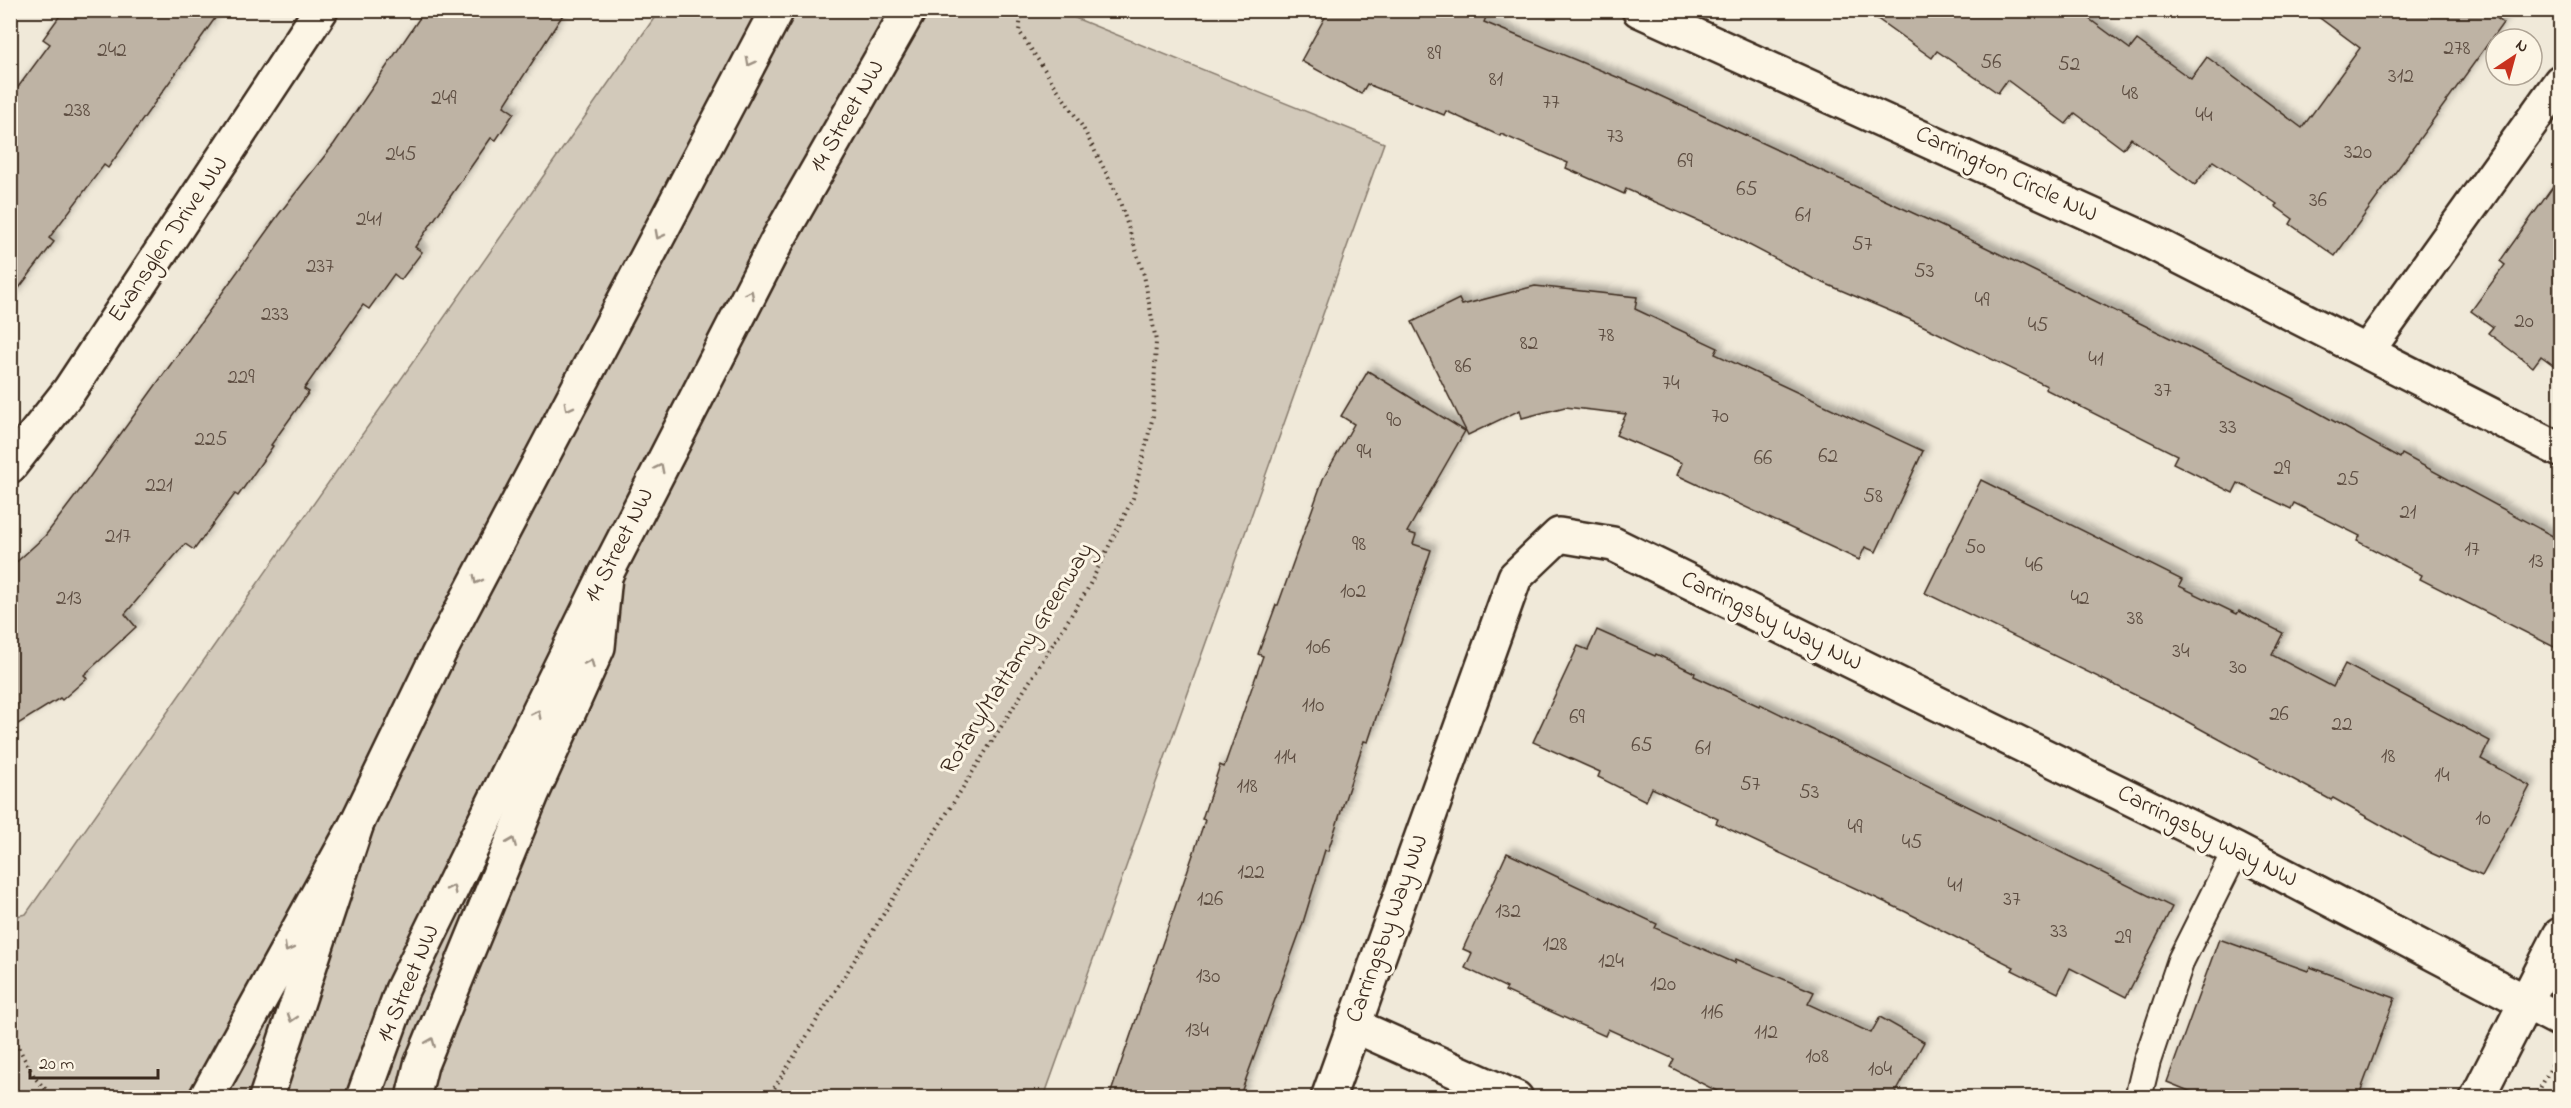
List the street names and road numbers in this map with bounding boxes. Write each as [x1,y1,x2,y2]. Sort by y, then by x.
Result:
street label: 14 Street NW [802,54,894,180]
street label: Carrington Circle NW [1909,117,2103,233]
street label: Evansglen Drive NW [100,150,238,330]
street label: 14 Street NW [576,482,664,610]
street label: Rotary/Mattamy Greenway [932,536,1105,782]
street label: Carringsby Way NW [1674,563,1868,682]
street label: Carringsby Way NW [2110,776,2303,898]
street label: Carringsby Way NW [1338,830,1439,1028]
street label: 14 Street NW [369,920,449,1048]

